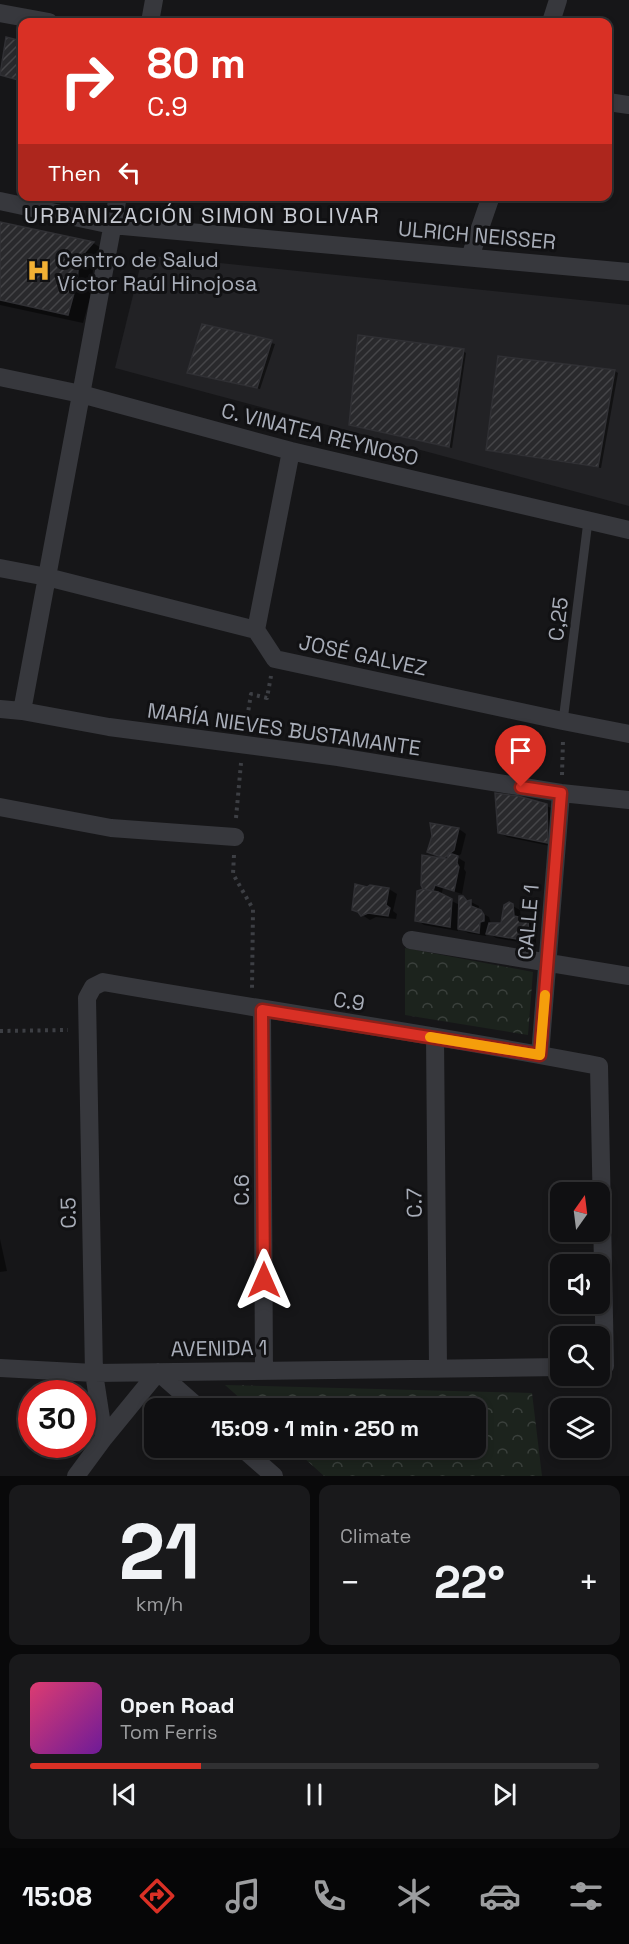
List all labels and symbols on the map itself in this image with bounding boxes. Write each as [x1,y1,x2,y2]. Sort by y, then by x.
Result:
district label: URBANIZACIÓN SIMON BOLIVAR [24,201,380,229]
street label: ULRICH NEISSER [397,215,557,255]
place label: Centro de Salud Víctor Raúl Hinojosa [57,246,257,297]
hospital icon: Centro de Salud Víctor Raúl Hinojosa [26,258,52,284]
street label: C. VINATEA REYNOSO [219,396,421,472]
street label: C,25 [542,596,574,642]
street label: JOSÉ GALVEZ [297,628,429,682]
street label: MARÍA NIEVES BUSTAMANTE [146,696,422,762]
pin [495,725,546,787]
street label: CALLE 1 [511,883,545,961]
street label: C.9 [331,985,367,1017]
street label: C.6 [228,1174,255,1206]
north arrow [550,1182,610,1242]
street label: C.7 [400,1188,428,1218]
street label: C.5 [54,1197,82,1229]
position arrow [232,1248,296,1312]
street label: AVENIDA 1 [170,1334,268,1362]
speed limit sign: 30 [18,1380,96,1458]

